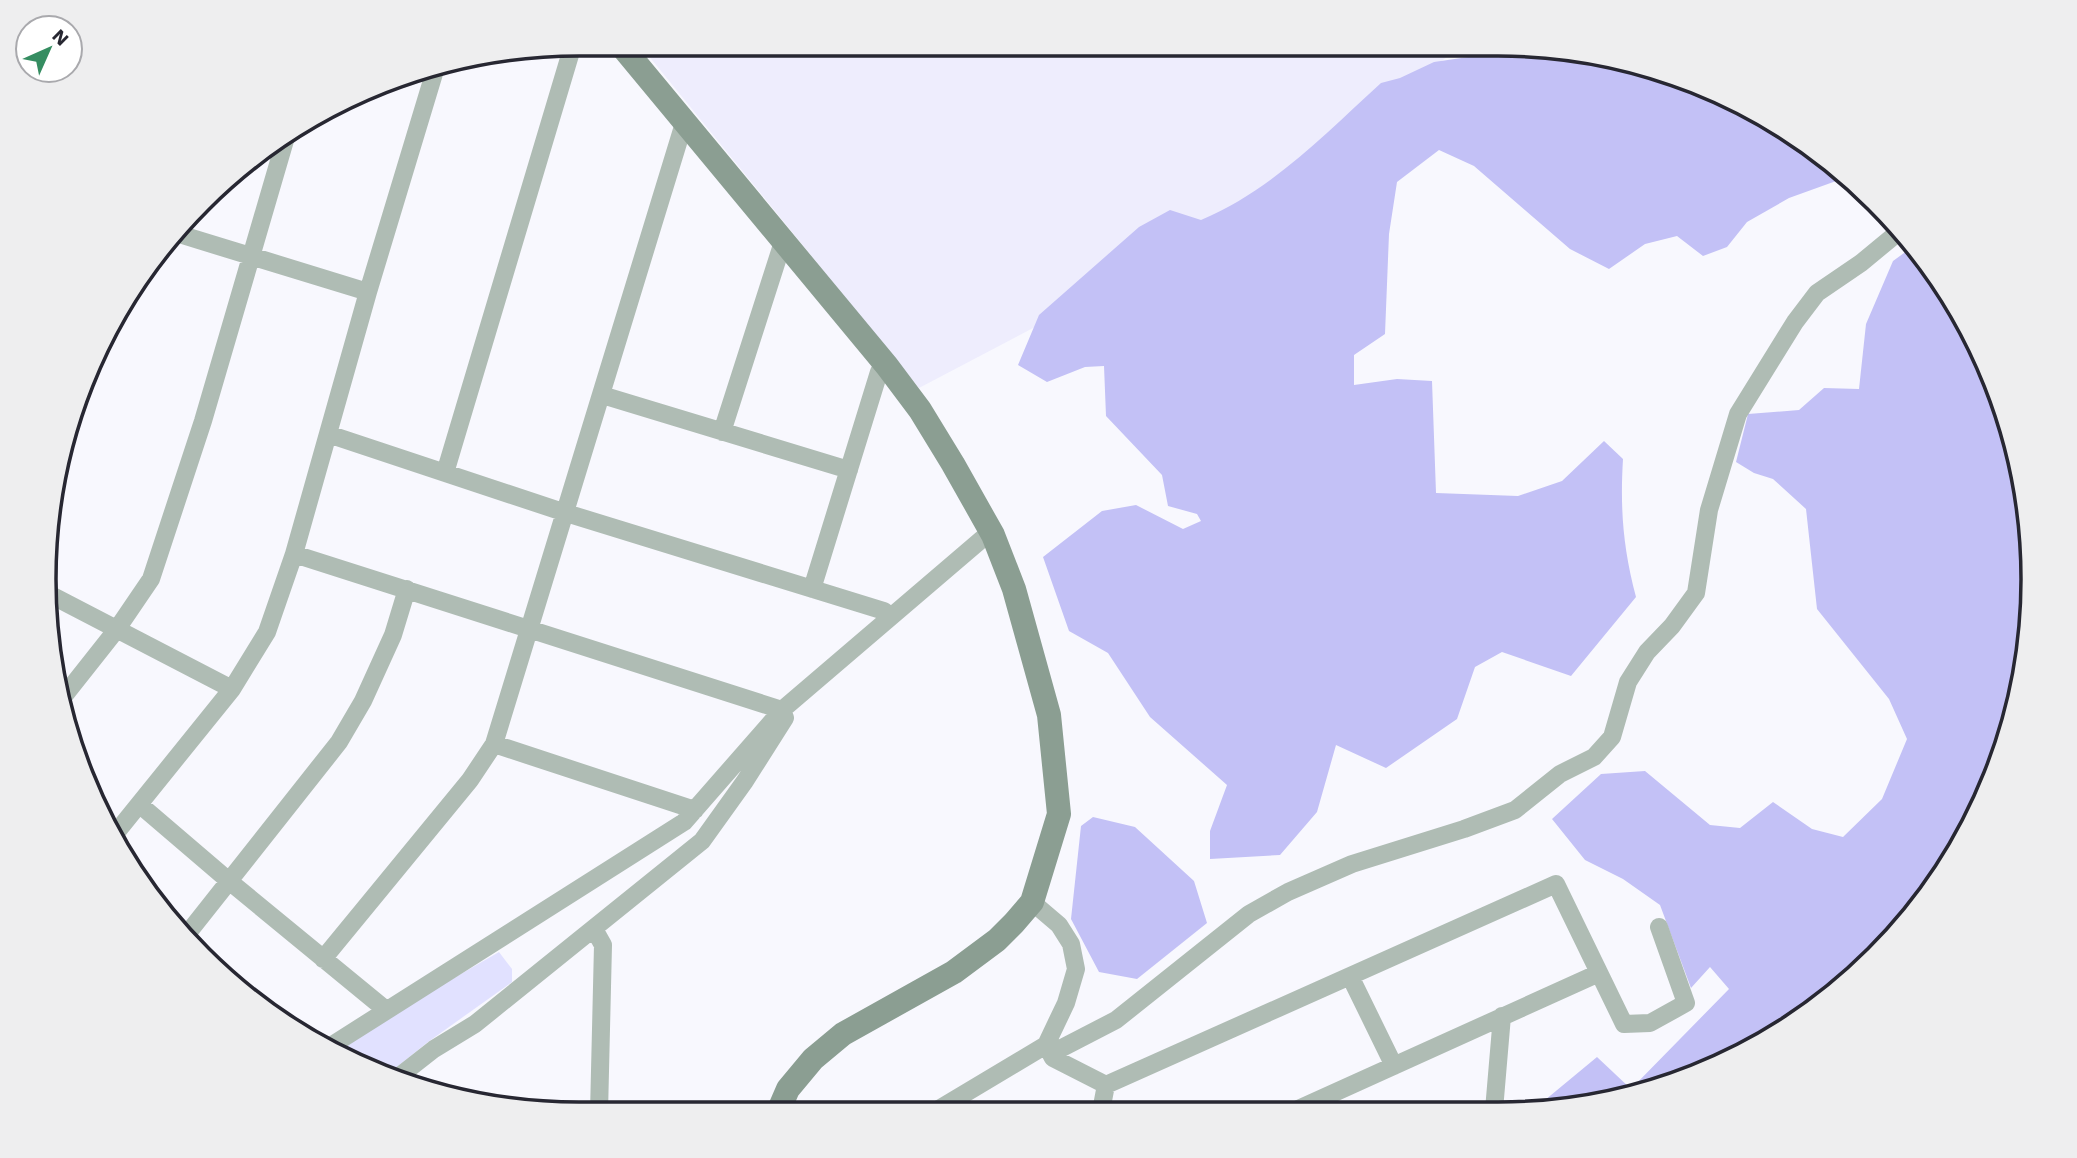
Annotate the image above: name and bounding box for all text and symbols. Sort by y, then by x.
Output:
north arrow [14,14,84,84]
text: N [48,24,74,50]

